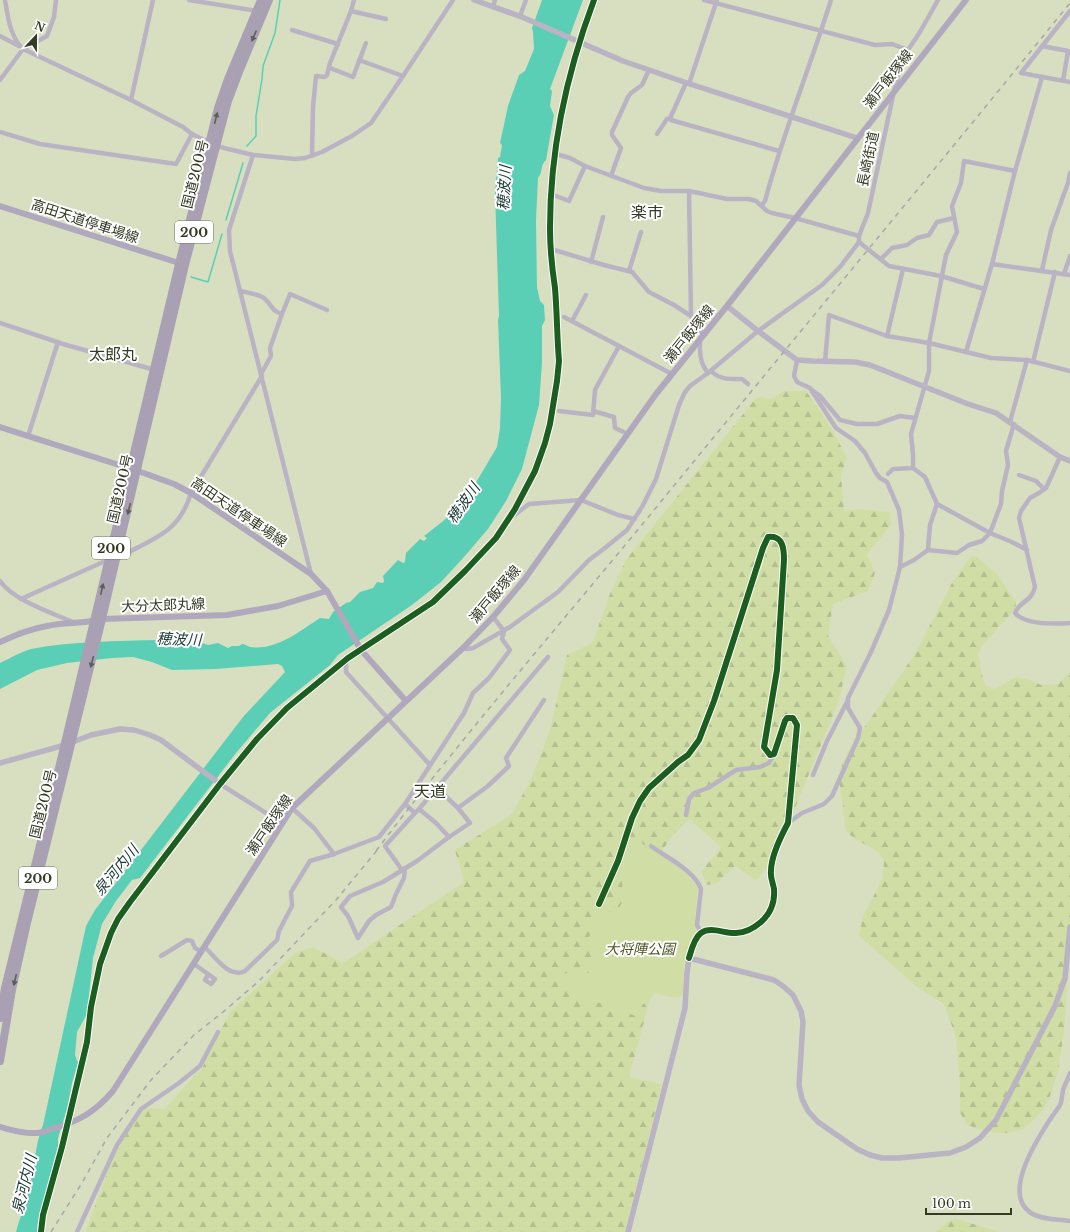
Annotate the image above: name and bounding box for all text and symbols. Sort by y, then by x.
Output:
north arrow [16,16,56,56]
text: N [32,18,48,35]
one-way arrow [250,31,256,43]
street label: 瀬戸飯塚線 [859,46,917,112]
one-way arrow [213,112,219,124]
street label: 長崎街道 [853,130,883,188]
street label: 国道200号 [178,138,212,210]
water label: 穂波川 [493,163,515,211]
street label: 高田天道停車場線 [29,195,141,247]
district label: 楽市 [631,202,663,222]
road number: 200 [175,221,213,243]
street label: 瀬戸飯塚線 [660,301,718,367]
district label: 太郎丸 [89,344,137,364]
street label: 国道200号 [103,453,137,525]
street label: 高田天道停車場線 [188,473,290,551]
water label: 穂波川 [442,477,485,527]
one-way arrow [125,502,131,515]
road number: 200 [92,537,130,559]
street label: 瀬戸飯塚線 [466,561,524,627]
one-way arrow [99,583,105,595]
street label: 大分太郎丸線 [121,595,205,615]
water label: 穂波川 [156,629,204,649]
one-way arrow [88,656,94,668]
street label: 国道200号 [26,768,60,840]
district label: 天道 [414,781,446,801]
street label: 瀬戸飯塚線 [242,791,296,859]
water label: 泉河内川 [89,839,144,899]
road number: 200 [19,867,57,889]
park label: 大将陣公園 [605,940,677,958]
one-way arrow [11,974,17,986]
water label: 泉河内川 [8,1151,41,1215]
scale bar [926,1190,1011,1216]
text: 100 m [932,1196,971,1211]

